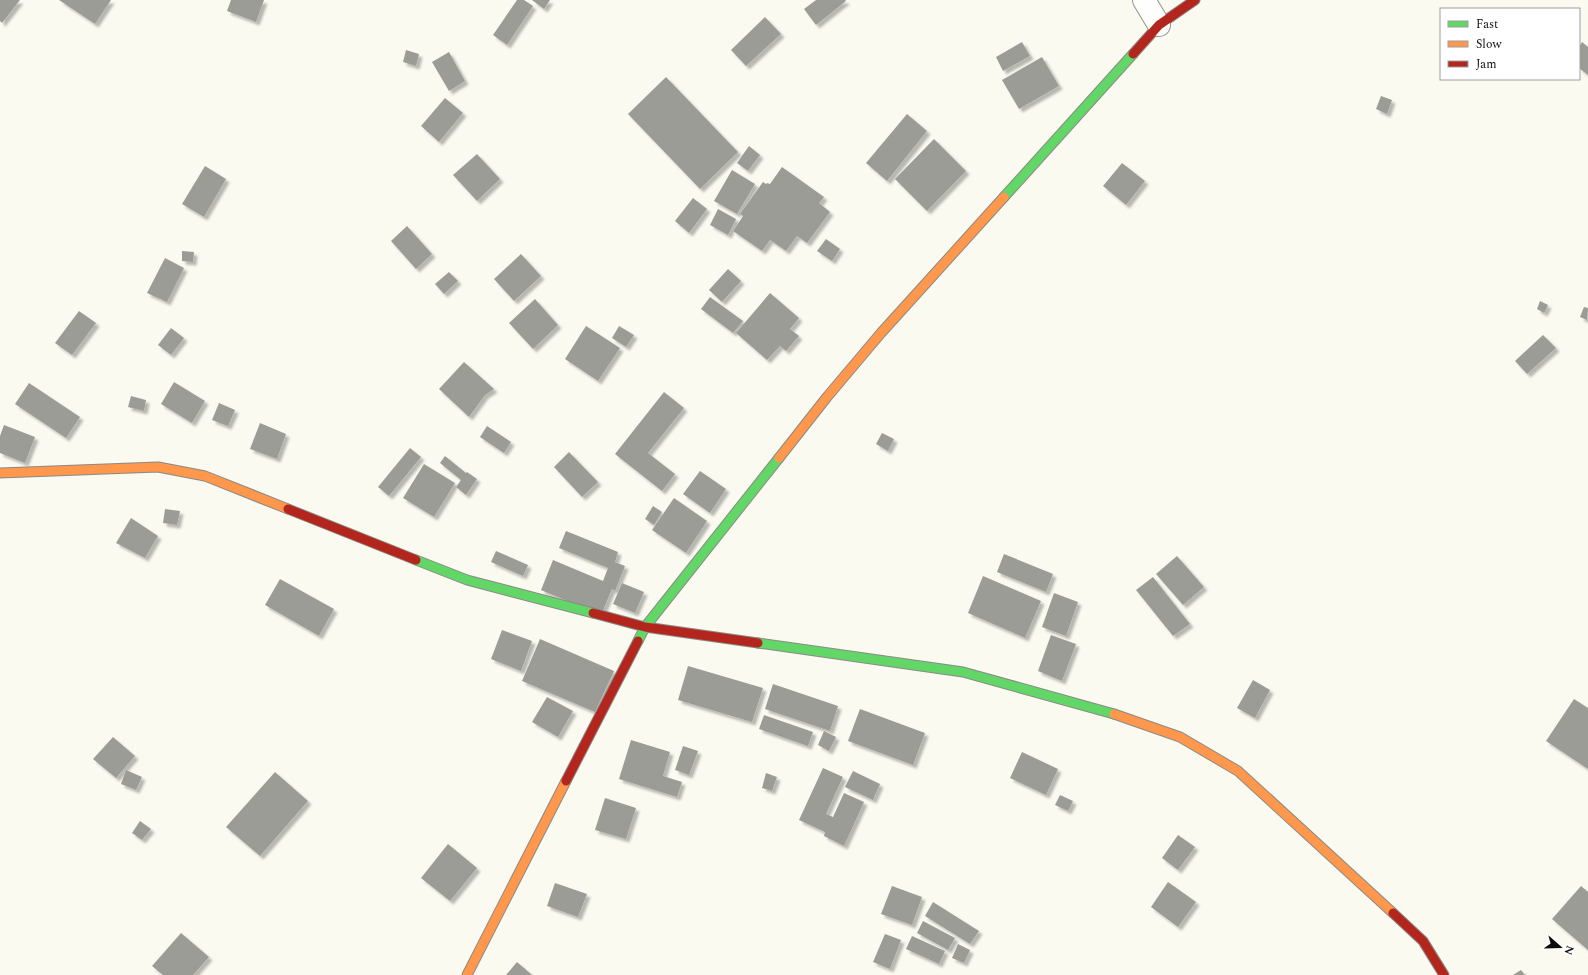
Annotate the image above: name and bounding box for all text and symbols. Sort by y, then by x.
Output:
legend [1440,8,1580,80]
text: Fast [1476,15,1498,34]
text: Slow [1476,35,1502,54]
text: Jam [1476,55,1497,74]
north arrow [1540,927,1580,967]
text: N [1559,943,1578,957]

